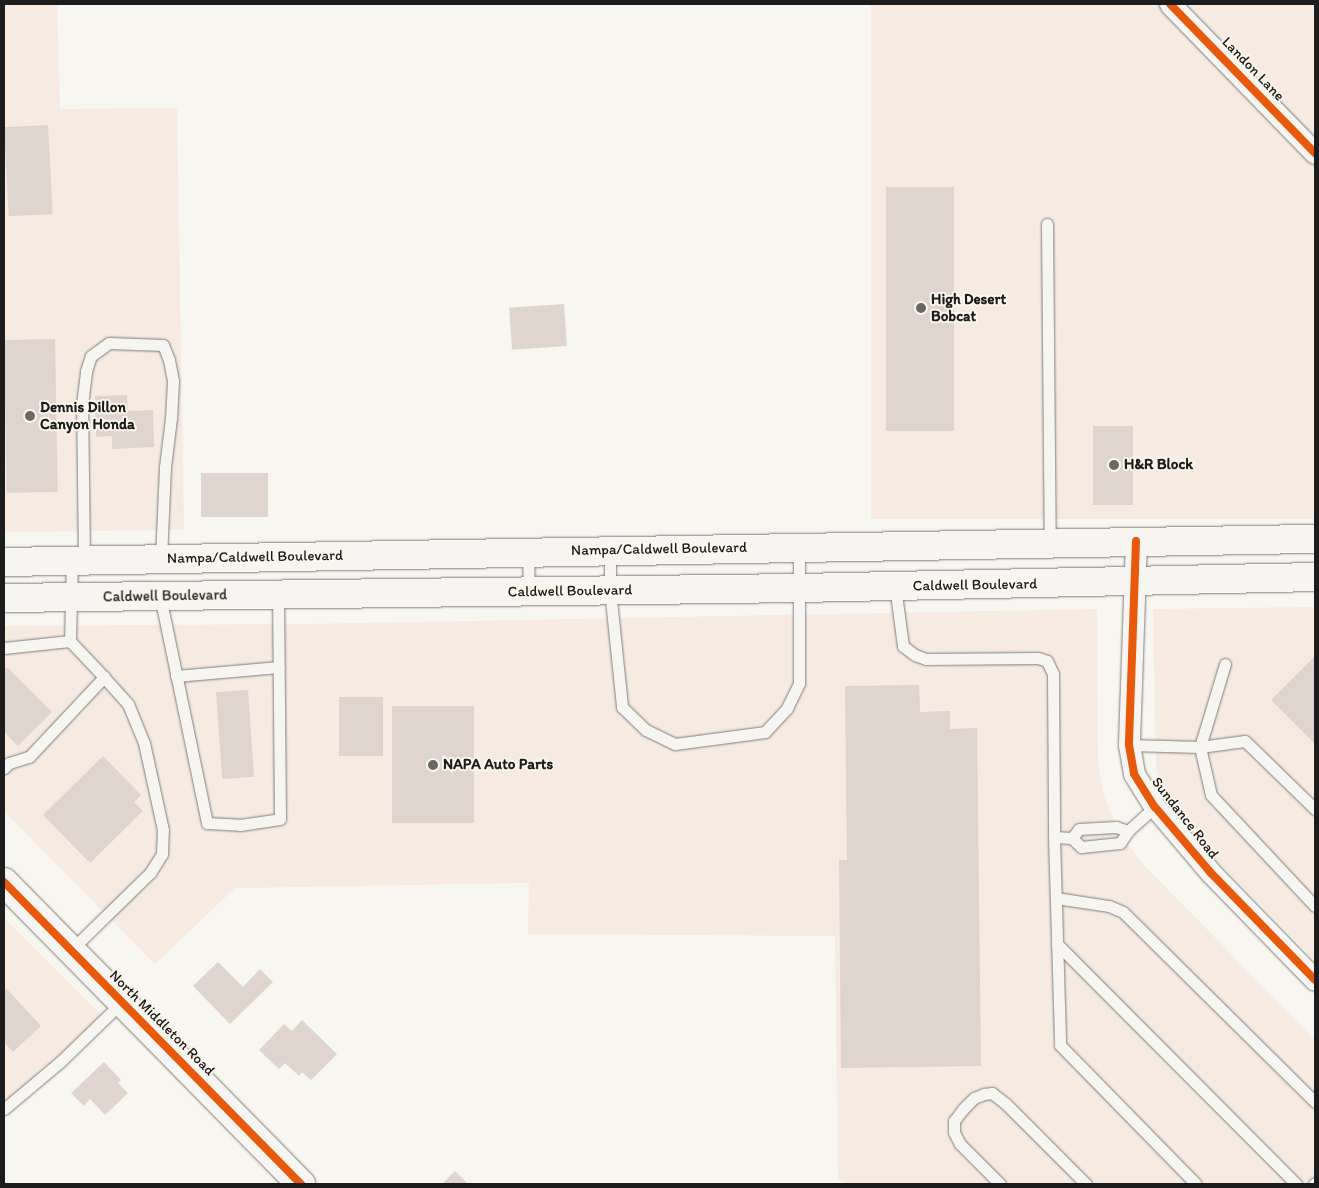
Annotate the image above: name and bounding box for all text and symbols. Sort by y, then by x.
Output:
street label: Landon Lane [1218,33,1288,105]
place label: High Desert Bobcat [931,290,1006,325]
marker: High Desert Bobcat [915,302,927,314]
place label: Dennis Dillon Canyon Honda [40,398,134,433]
marker: Dennis Dillon Canyon Honda [24,410,36,422]
place label: H&R Block [1124,456,1193,474]
marker: H&R Block [1108,459,1120,471]
street label: Nampa/Caldwell Boulevard [571,538,747,560]
street label: Nampa/Caldwell Boulevard [167,546,343,568]
street label: Caldwell Boulevard [912,575,1038,595]
street label: Caldwell Boulevard [507,581,633,601]
street label: Caldwell Boulevard [102,586,228,606]
place label: NAPA Auto Parts [443,756,553,774]
marker: NAPA Auto Parts [427,759,439,771]
street label: Sundance Road [1147,773,1223,863]
street label: North Middleton Road [106,967,218,1079]

